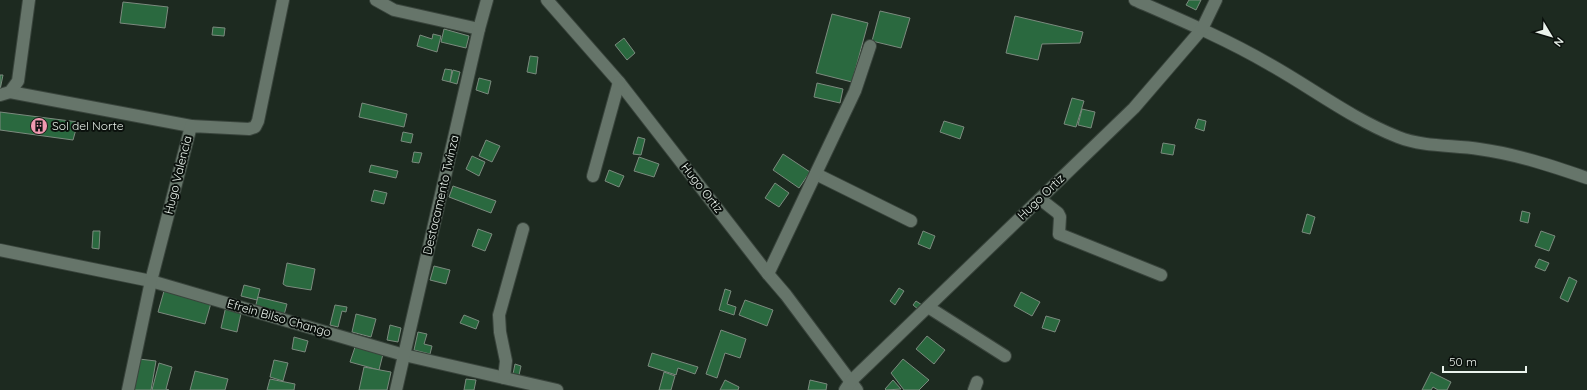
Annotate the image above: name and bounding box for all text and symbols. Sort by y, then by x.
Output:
north arrow [1531,16,1571,56]
text: N [1551,35,1567,50]
building icon: Sol del Norte [29,116,49,136]
place label: Sol del Norte [52,118,124,133]
street label: Hugo Valencia [160,134,195,216]
street label: Destacamento Twinza [419,134,462,256]
street label: Hugo Ortiz [678,160,727,216]
street label: Hugo Ortiz [1014,170,1067,223]
street label: Efrein Bilso Chango [225,295,333,340]
scale bar [1443,348,1526,374]
text: 50 m [1449,354,1477,369]

